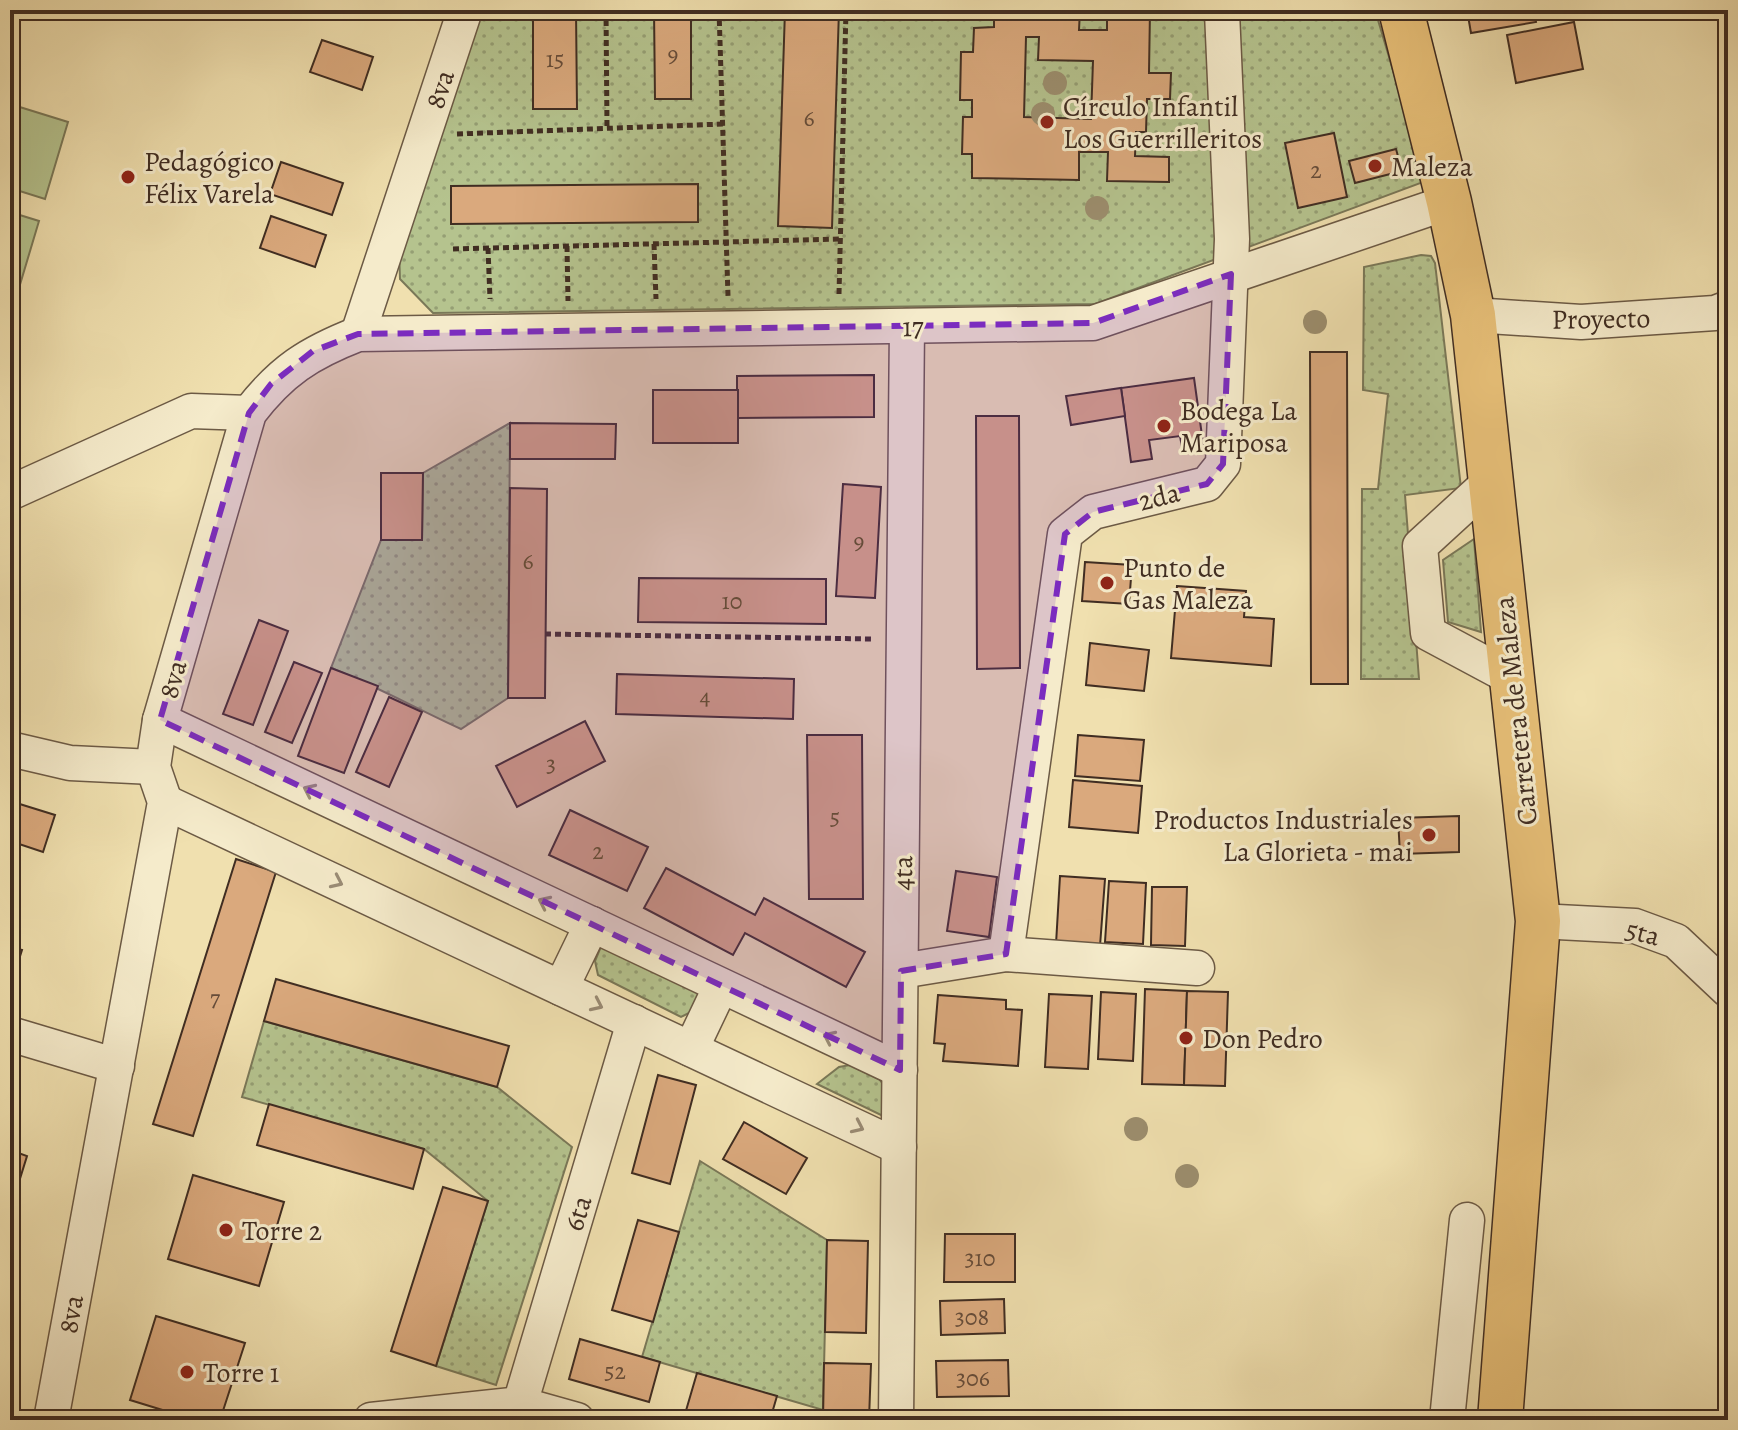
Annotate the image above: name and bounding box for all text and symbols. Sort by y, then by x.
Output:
house number: 9 [668,38,678,70]
house number: 15 [546,43,564,75]
street label: 8va [416,65,464,114]
place label: Círculo Infantil Los Guerrilleritos [1063,88,1262,158]
house number: 6 [803,102,815,134]
marker: Círculo Infantil Los Guerrilleritos [1038,113,1056,131]
place label: Pedagógico Félix Varela [144,143,274,213]
place label: Maleza [1391,148,1473,186]
house number: 2 [1310,154,1322,186]
marker: Maleza [1366,157,1384,175]
marker: Pedagógico Félix Varela [119,168,137,186]
street label: Proyecto [1551,299,1651,339]
street label: 17 [902,308,924,346]
place label: Bodega La Mariposa [1180,392,1297,462]
marker: Bodega La Mariposa [1155,417,1173,435]
street label: 2da [1135,474,1184,520]
house number: 9 [854,525,864,557]
house number: 6 [522,545,534,577]
place label: Punto de Gas Maleza [1123,549,1253,619]
marker: Punto de Gas Maleza [1098,574,1116,592]
house number: 10 [722,585,743,617]
street label: Carretera de Maleza [1485,595,1547,827]
street label: 8va [149,655,197,703]
house number: 4 [700,680,711,712]
house number: 3 [546,748,556,780]
one-way arrow [302,784,317,800]
house number: 5 [830,801,840,833]
place label: Productos Industriales La Glorieta - mai [1153,801,1413,871]
marker: Productos Industriales La Glorieta - mai [1420,826,1438,844]
house number: 2 [592,835,604,867]
street label: 4ta [884,855,922,891]
one-way arrow [328,872,343,888]
one-way arrow [537,896,552,912]
street label: 5ta [1621,910,1664,956]
house number: 7 [210,982,221,1014]
one-way arrow [589,995,604,1011]
place label: Don Pedro [1202,1020,1323,1058]
marker: Don Pedro [1177,1029,1195,1047]
one-way arrow [823,1031,838,1047]
one-way arrow [850,1117,864,1133]
street label: 6ta [555,1191,601,1236]
place label: Torre 2 [242,1212,322,1250]
marker: Torre 2 [217,1221,235,1239]
house number: 310 [965,1242,995,1274]
street label: 8va [49,1292,93,1336]
house number: 308 [955,1301,989,1333]
place label: Torre 1 [203,1354,279,1392]
house number: 52 [604,1355,626,1387]
house number: 306 [956,1362,990,1394]
marker: Torre 1 [178,1363,196,1381]

